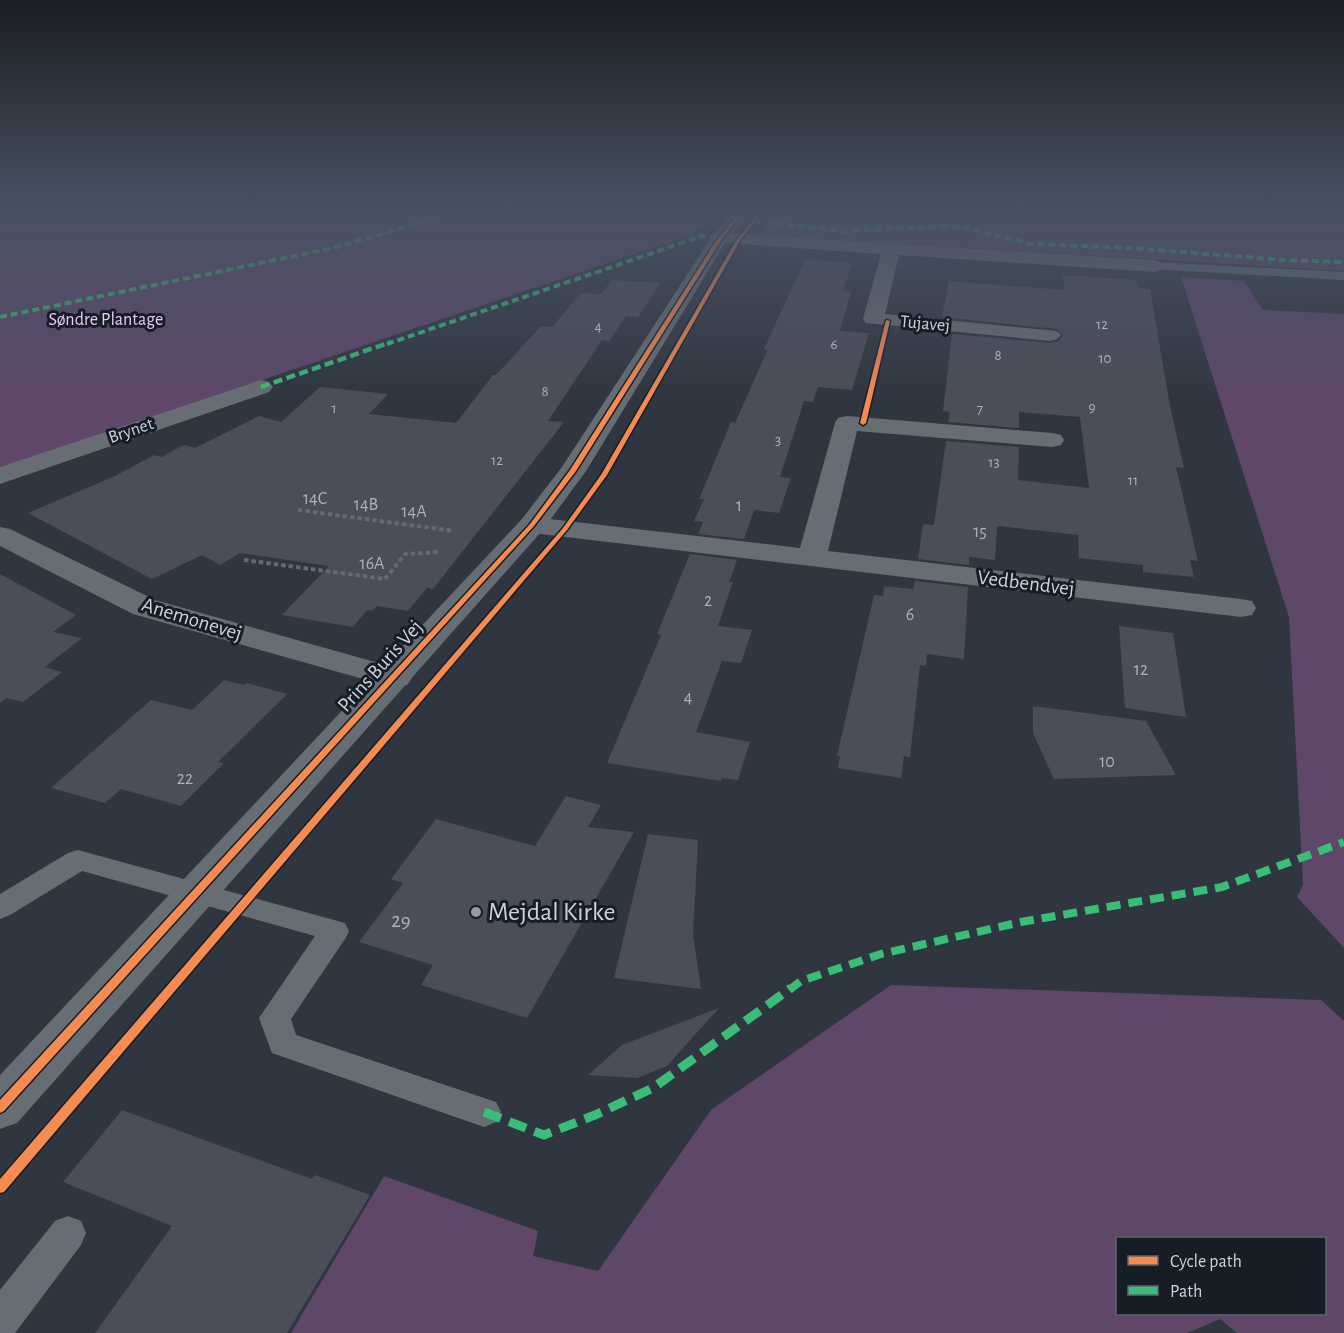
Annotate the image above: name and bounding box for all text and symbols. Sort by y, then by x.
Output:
park label: Søndre Plantage [49,311,163,329]
street label: Tujavej [899,313,951,335]
house number: 12 [1096,317,1108,332]
house number: 4 [594,319,602,334]
house number: 6 [830,337,838,352]
house number: 8 [994,348,1002,363]
house number: 10 [1098,351,1112,366]
house number: 8 [541,384,549,399]
house number: 9 [1088,400,1096,415]
house number: 1 [331,401,337,416]
house number: 7 [977,402,983,417]
street label: Brynet [106,415,156,447]
house number: 3 [775,433,781,448]
house number: 12 [491,453,503,468]
house number: 13 [988,455,1000,470]
house number: 11 [1128,473,1138,488]
house number: 14C [303,490,327,508]
house number: 14B [354,496,378,514]
house number: 1 [736,497,742,515]
house number: 14A [401,503,427,521]
house number: 15 [973,523,987,541]
house number: 16A [359,555,385,573]
street label: Vedbendvej [976,567,1076,599]
house number: 2 [704,592,712,610]
street label: Anemonevej [139,594,245,644]
house number: 6 [906,606,914,624]
street label: Prins Buris Vej [334,616,426,716]
house number: 12 [1134,661,1148,679]
house number: 4 [684,689,693,707]
house number: 10 [1099,753,1115,771]
house number: 22 [177,770,193,788]
place label: Mejdal Kirke [488,899,615,925]
marker: Mejdal Kirke [469,905,483,919]
house number: 29 [391,910,411,931]
legend [1116,1237,1326,1315]
text: Cycle path [1170,1253,1242,1271]
text: Path [1170,1283,1202,1301]

